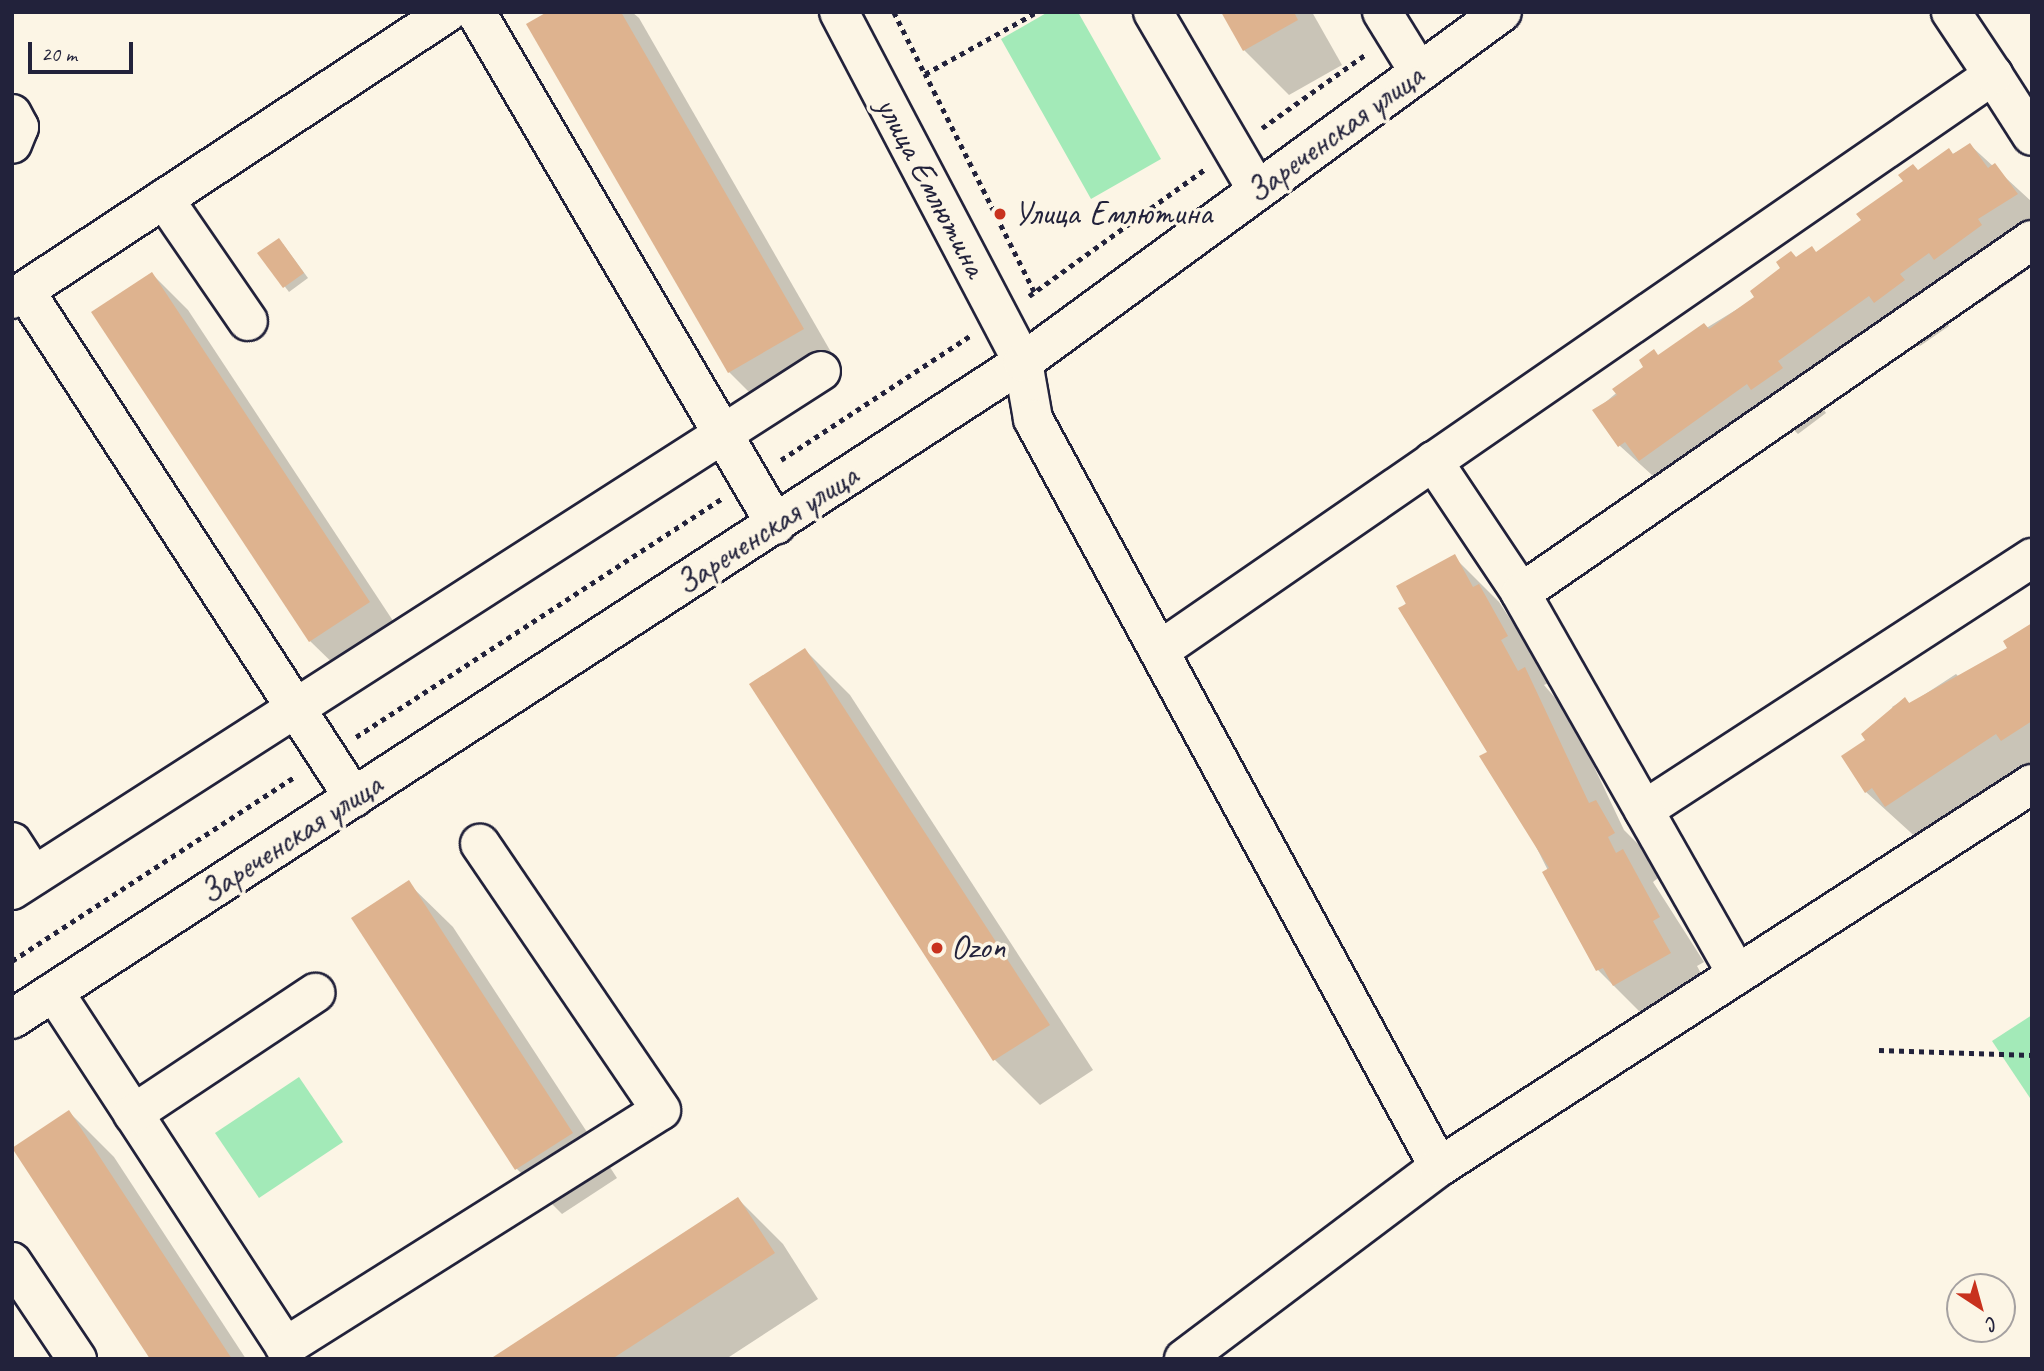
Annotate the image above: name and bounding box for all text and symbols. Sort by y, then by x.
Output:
scale bar [32,28,136,72]
text: 20 m [41,41,77,67]
street label: Зареченская улица [1238,56,1432,212]
street label: улица Емлютина [868,92,994,282]
place label: Улица Емлютина [1014,194,1210,234]
marker: Улица Емлютина [992,206,1008,222]
street label: Зареченская улица [667,456,867,604]
street label: Зареченская улица [191,765,391,913]
place label: Ozon [951,928,1005,968]
marker: Ozon [929,940,945,956]
north arrow [1946,1273,2016,1343]
text: С [1981,1311,2003,1336]

